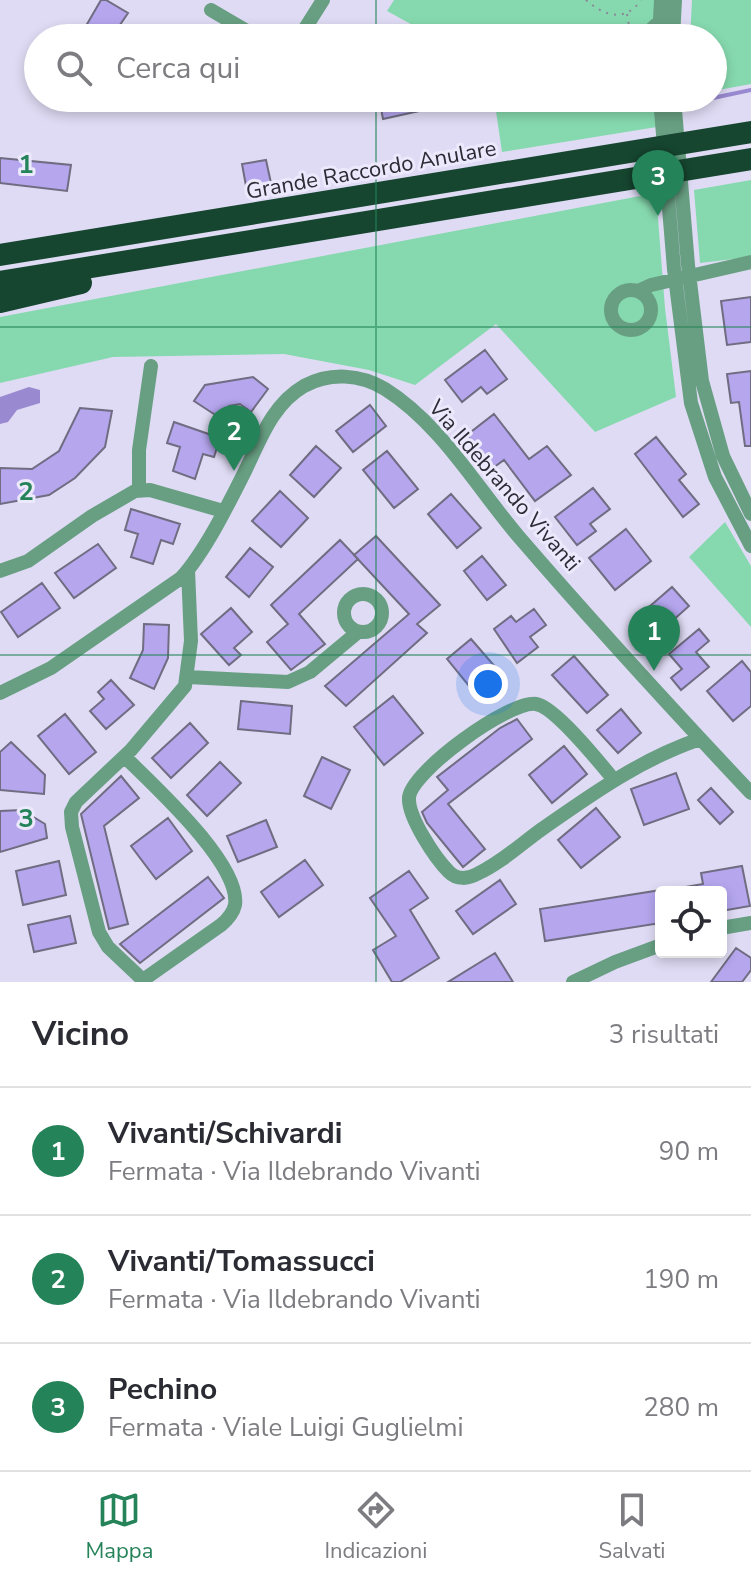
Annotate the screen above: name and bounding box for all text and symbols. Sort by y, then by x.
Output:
search box [24,24,727,112]
icon: search [52,46,96,90]
text: Cerca qui [116,48,240,89]
street label: Grande Raccordo Anulare [244,133,499,207]
text: 1 [18,147,34,182]
pin: 3 [632,150,684,216]
street label: Via Ildebrando Vivanti [421,393,587,578]
pin: 2 [208,405,260,471]
text: 2 [18,474,34,509]
pin: 1 [628,605,680,671]
your location [468,664,508,704]
text: 3 [18,801,34,836]
map controls [655,886,727,958]
button: locate [655,886,727,958]
text: Vicino [32,1011,129,1057]
text: 3 risultati [609,1017,719,1052]
text: Vivanti/Schivardi [108,1113,342,1154]
text: 1 [50,1134,66,1169]
text: 90 m [659,1134,719,1169]
text: Fermata · Via Ildebrando Vivanti [108,1154,481,1189]
text: Vivanti/Tomassucci [108,1241,375,1282]
text: 2 [50,1262,66,1297]
text: 190 m [643,1262,719,1297]
text: Fermata · Via Ildebrando Vivanti [108,1282,481,1317]
text: Pechino [108,1369,217,1410]
text: 3 [50,1390,66,1425]
text: 280 m [643,1390,719,1425]
text: Fermata · Viale Luigi Guglielmi [108,1410,464,1445]
tab: Mappa [86,1488,153,1566]
tab: Indicazioni [324,1488,427,1566]
tab: Salvati [598,1488,665,1566]

